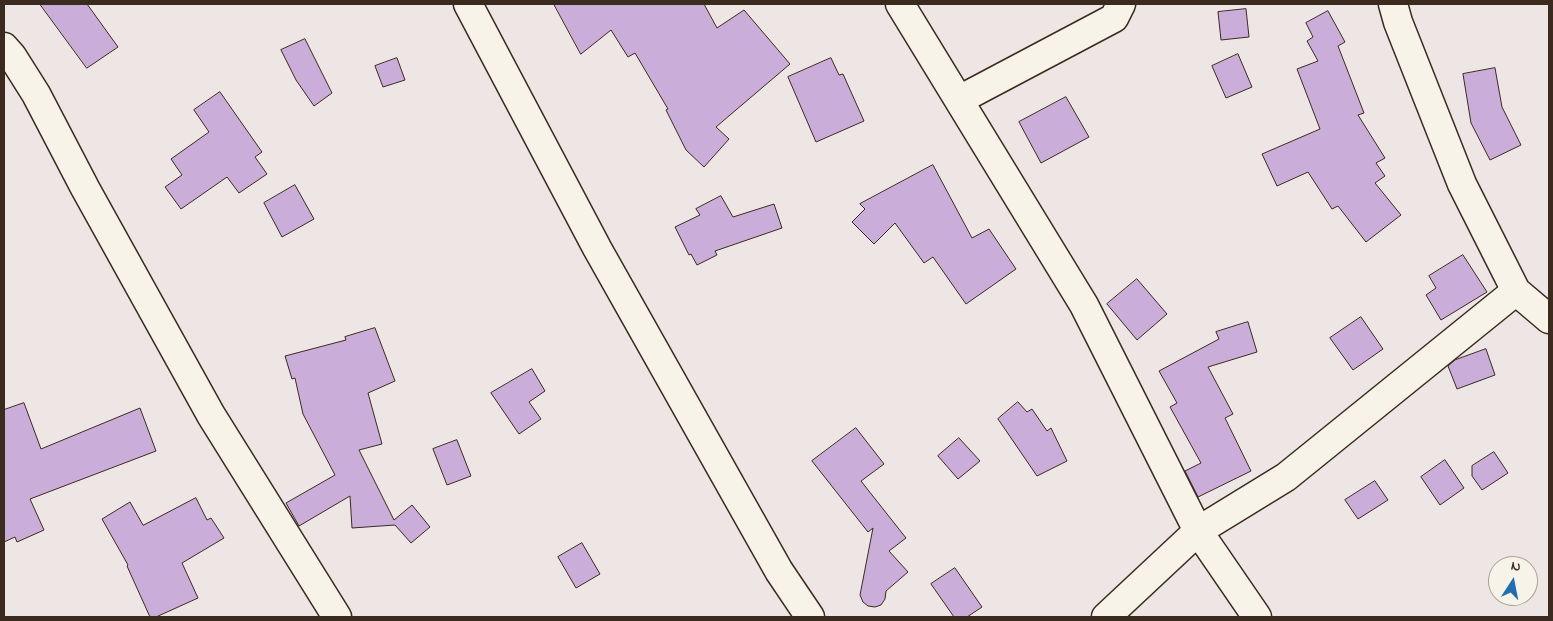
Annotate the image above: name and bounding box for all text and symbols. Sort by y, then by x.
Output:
north arrow [1488,556,1538,606]
text: N [1509,556,1522,578]

